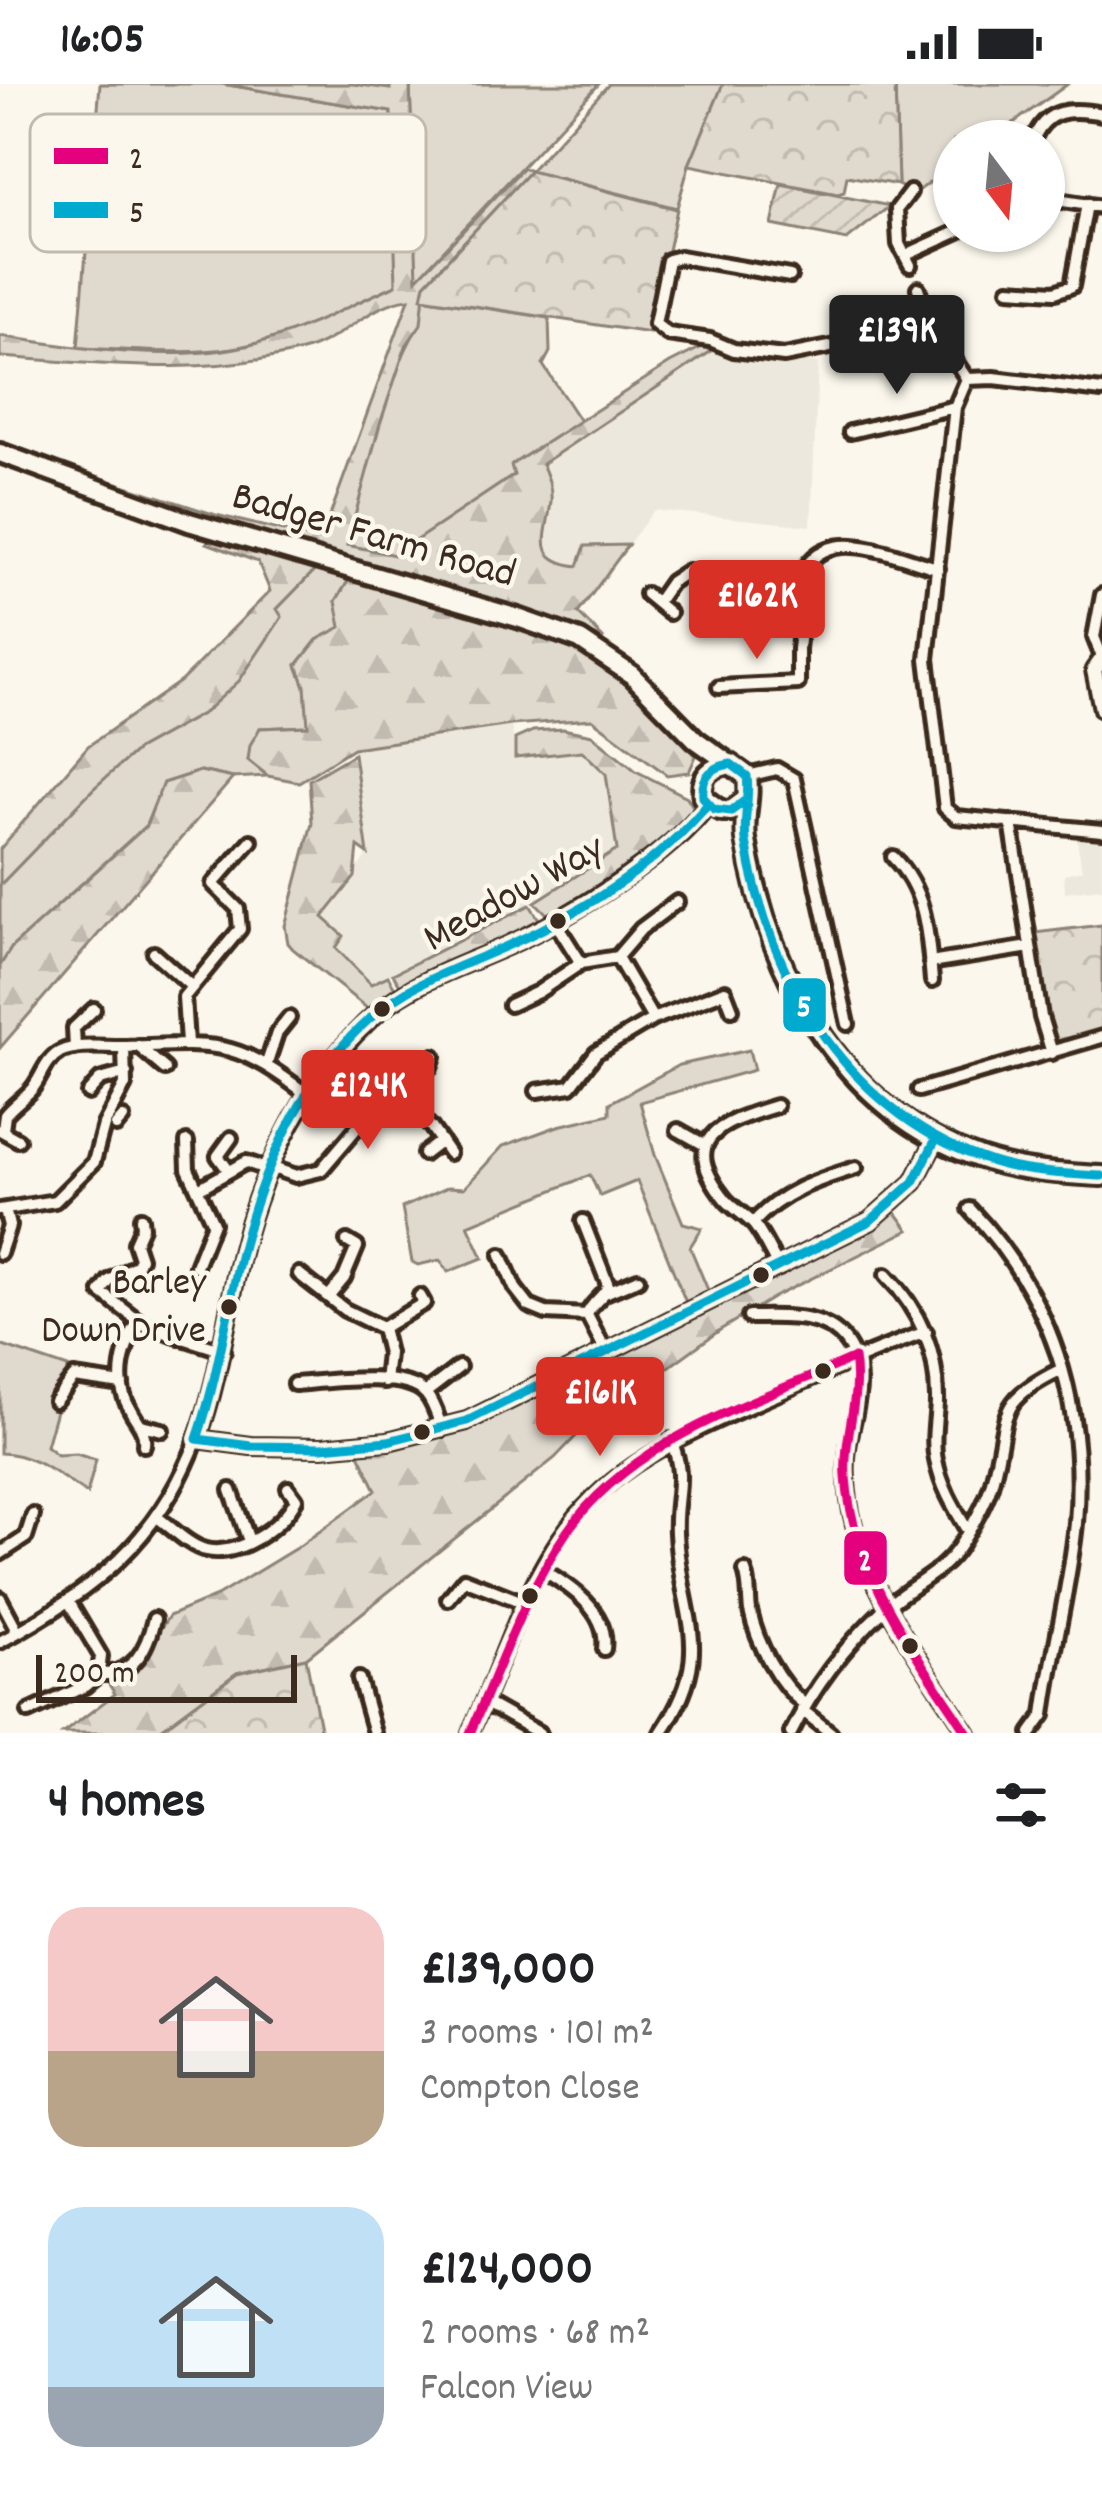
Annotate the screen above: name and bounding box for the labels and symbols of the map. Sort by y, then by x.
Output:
legend [30,114,426,252]
north arrow [933,120,1065,252]
text: 2 [129,138,143,185]
text: 5 [129,192,144,239]
pin: £139K [813,295,981,397]
street label: Badger Farm Road [224,469,522,607]
pin: £162K [673,560,841,662]
street label: Meadow Way [414,821,617,970]
unlabelled marker [547,910,569,932]
line badge: 5 [781,976,828,1034]
text: 5 [796,986,812,1033]
unlabelled marker [371,998,393,1020]
pin: £124K [284,1050,452,1152]
place label: Barley Down Drive [41,1258,207,1361]
unlabelled marker [750,1264,772,1286]
marker: Barley Down Drive [218,1296,240,1318]
pin: £161K [516,1357,684,1459]
unlabelled marker [812,1360,834,1382]
unlabelled marker [411,1421,433,1443]
line badge: 2 [842,1529,889,1587]
text: 2 [858,1540,872,1587]
unlabelled marker [519,1585,541,1607]
unlabelled marker [899,1635,921,1657]
scale bar [36,1649,297,1702]

